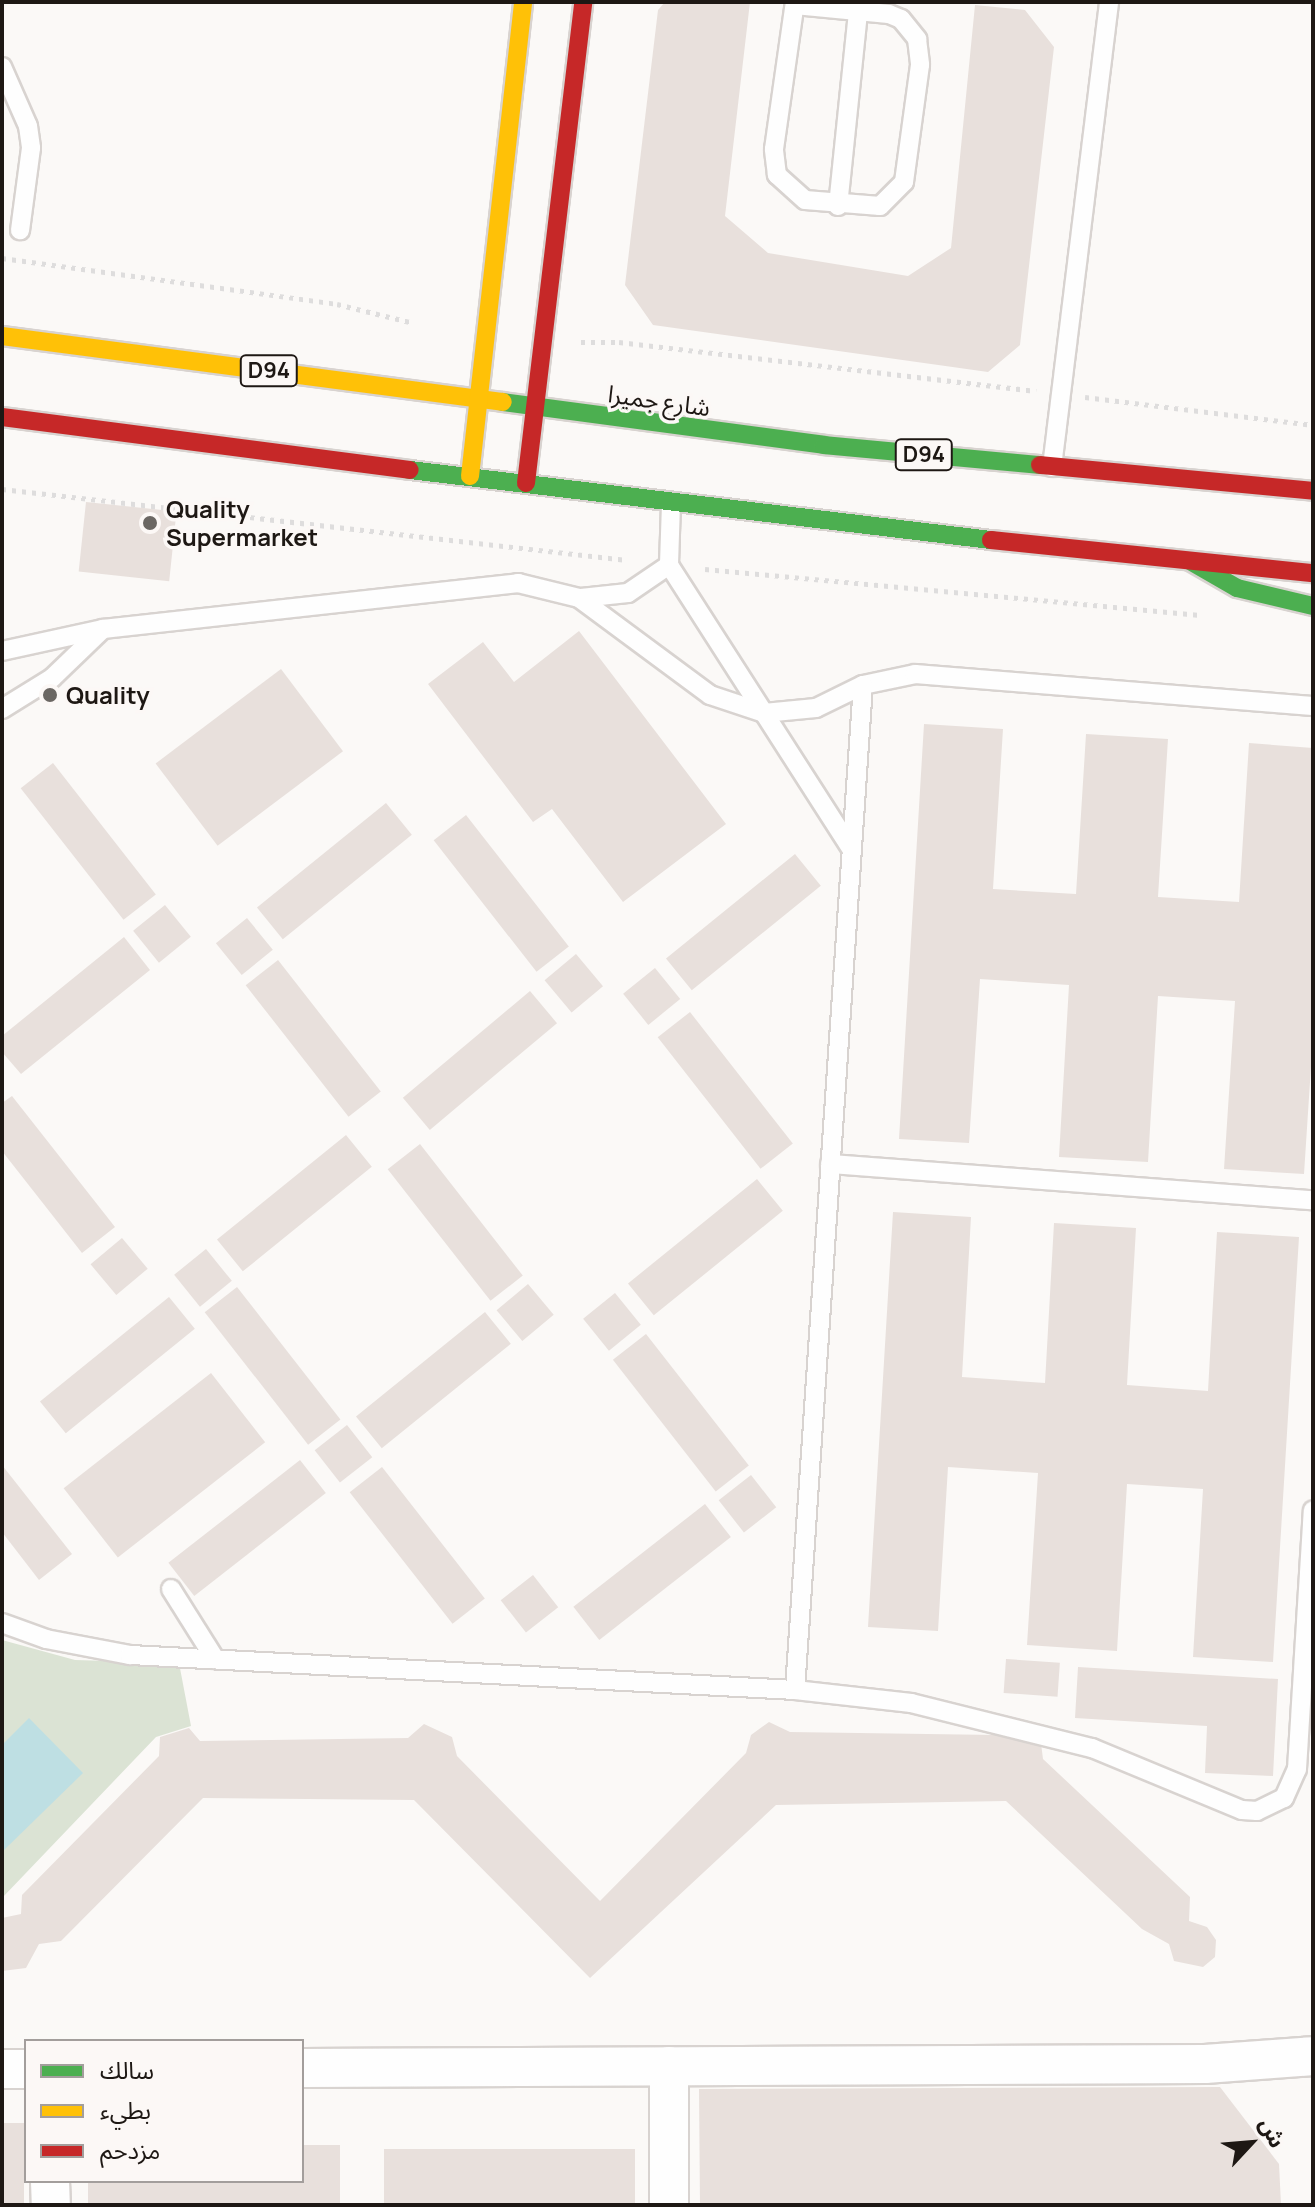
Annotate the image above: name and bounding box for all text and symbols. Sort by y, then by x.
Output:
road number: D94 [239,353,299,389]
street label: شارع جميرا [606,379,712,421]
road number: D94 [894,437,954,473]
place label: Quality Supermarket [166,495,318,551]
marker: Quality Supermarket [141,514,159,532]
place label: Quality [66,681,150,709]
marker: Quality [41,686,59,704]
legend [24,2039,304,2183]
text: سالك [100,2053,154,2086]
text: بطيء [100,2093,151,2126]
north arrow [1211,2103,1291,2183]
text: ش [1252,2112,1293,2153]
text: مزدحم [100,2133,160,2166]

